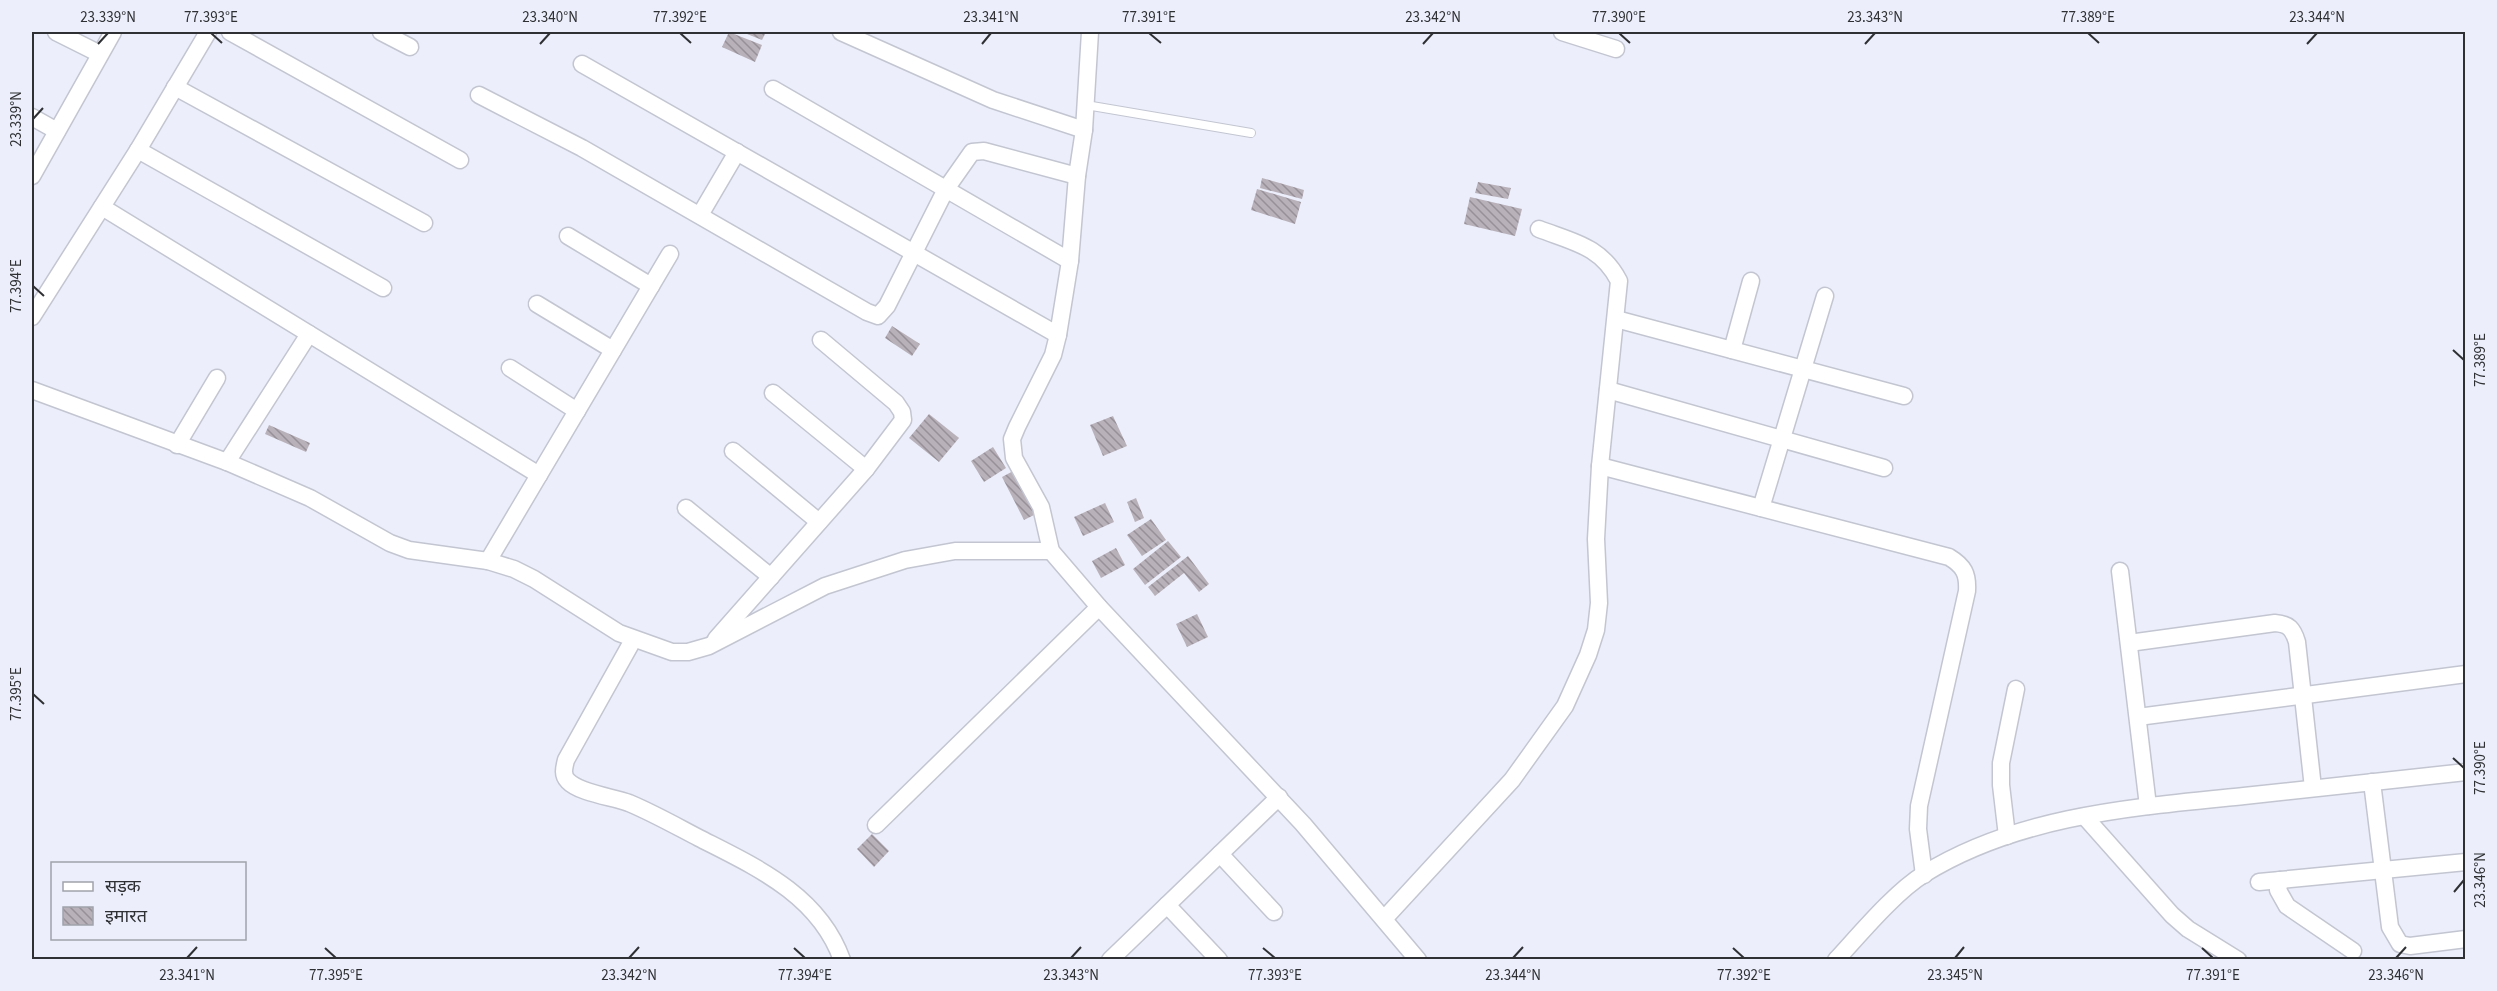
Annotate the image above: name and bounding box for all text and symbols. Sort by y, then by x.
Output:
text: 23.339°N [80,7,136,28]
text: 77.393°E [184,7,238,28]
text: 23.340°N [522,7,578,28]
text: 77.392°E [653,7,707,28]
text: 23.341°N [963,7,1019,28]
text: 77.391°E [1122,7,1176,28]
text: 23.342°N [1405,7,1461,28]
text: 77.390°E [1592,7,1646,28]
text: 23.343°N [1847,7,1903,28]
text: 77.389°E [2061,7,2115,28]
text: 23.344°N [2289,7,2345,28]
text: 23.339°N [6,91,27,147]
text: 77.394°E [6,259,27,313]
text: 77.389°E [2470,333,2491,387]
text: 77.395°E [6,667,27,721]
text: 77.390°E [2470,741,2491,795]
text: 23.346°N [2470,852,2491,908]
legend [51,862,246,940]
text: सड़क [105,874,142,899]
text: इमारत [105,904,148,929]
text: 23.341°N [159,965,215,986]
text: 77.395°E [309,965,363,986]
text: 23.342°N [601,965,657,986]
text: 77.394°E [778,965,832,986]
text: 23.343°N [1043,965,1099,986]
text: 77.393°E [1248,965,1302,986]
text: 23.344°N [1485,965,1541,986]
text: 77.392°E [1717,965,1771,986]
text: 23.345°N [1927,965,1983,986]
text: 77.391°E [2186,965,2240,986]
text: 23.346°N [2368,965,2424,986]

